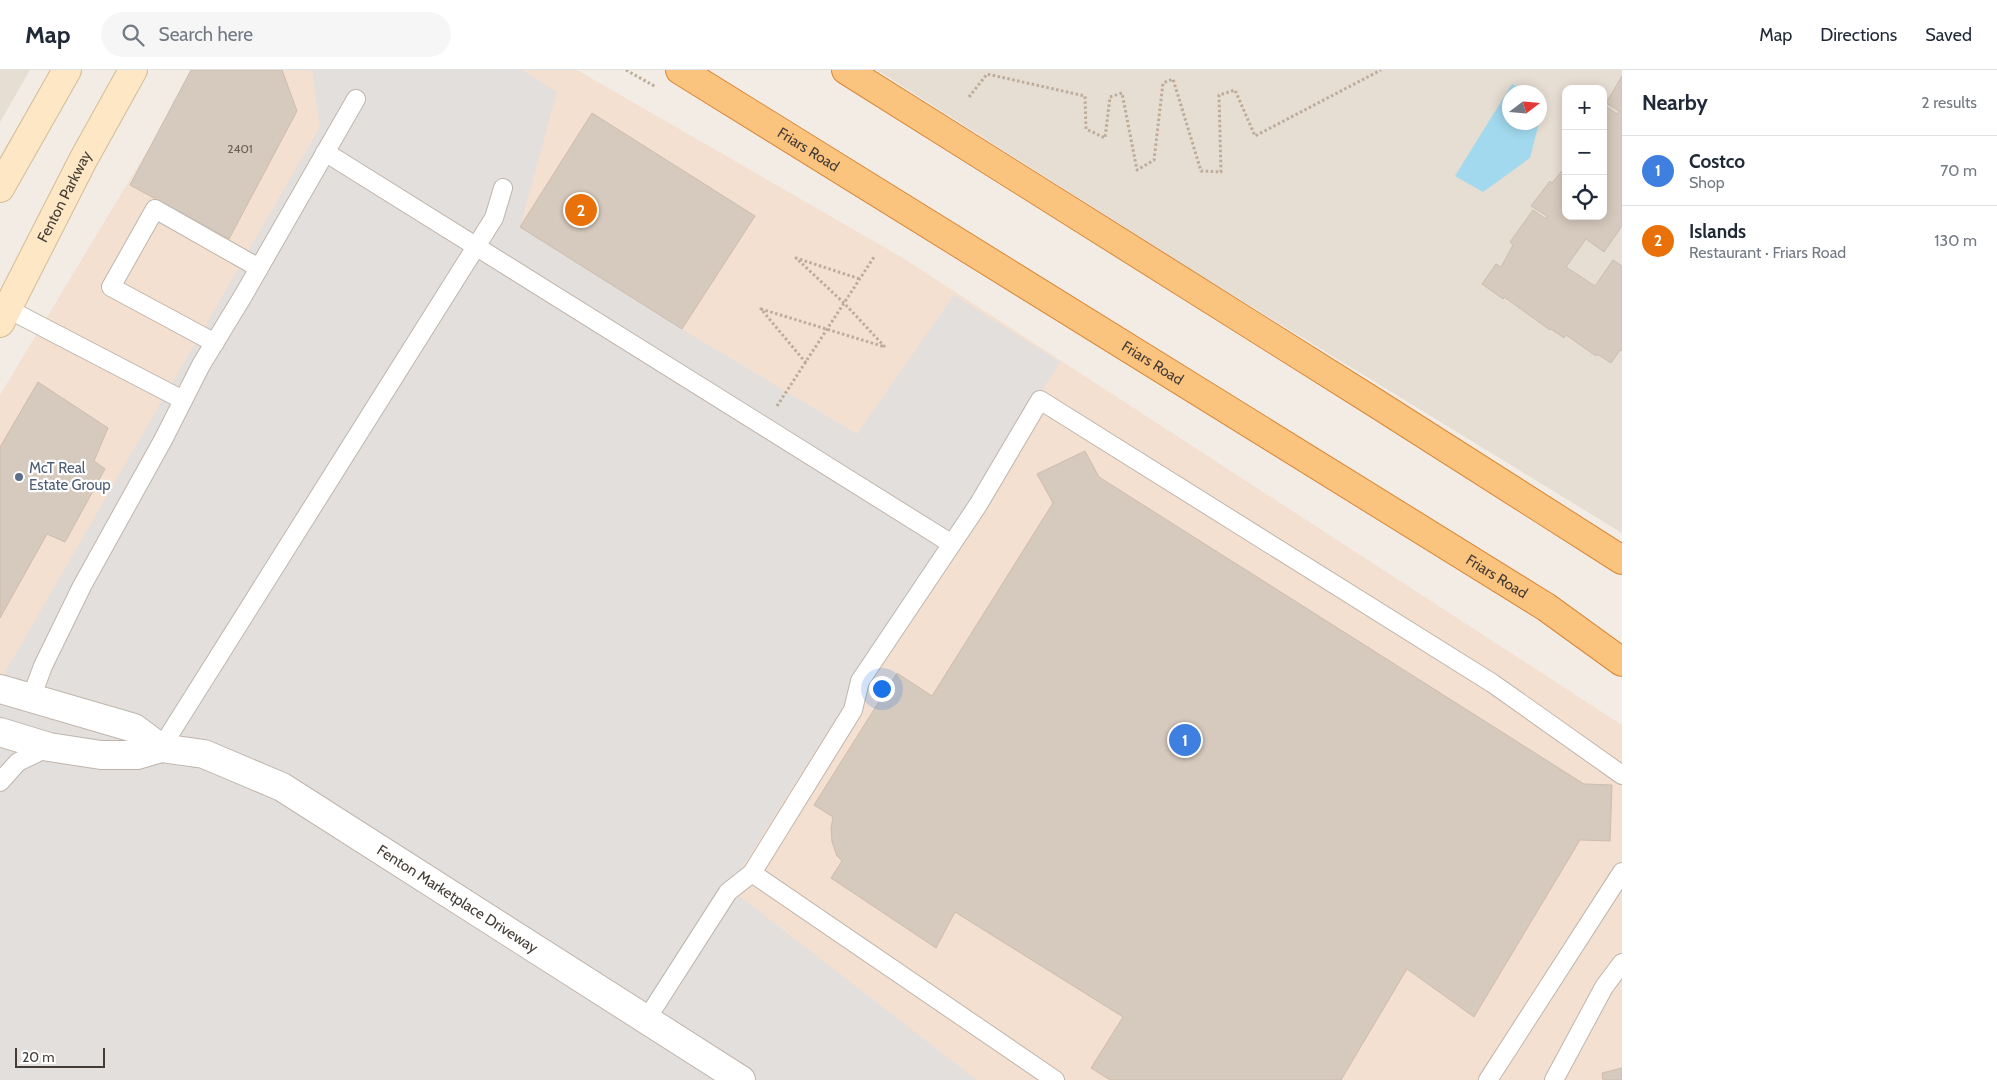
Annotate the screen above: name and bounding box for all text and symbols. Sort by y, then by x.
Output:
search box [101,12,451,57]
text: Map [25,20,71,49]
icon: search [119,21,147,49]
text: Search here [159,23,253,46]
text: Map [1759,24,1792,46]
text: Directions [1820,24,1897,46]
text: Saved [1925,24,1972,46]
north arrow [1502,85,1547,130]
map controls [1562,85,1607,220]
button: + [1562,85,1607,130]
text: Nearby [1642,90,1708,115]
text: 2 results [1921,93,1977,112]
street label: Friars Road [774,124,842,175]
button: − [1562,130,1607,175]
house number: 2401 [227,141,253,156]
street label: Fenton Parkway [34,147,96,245]
text: Costco [1689,150,1745,173]
text: 1 [1655,161,1661,180]
text: 70 m [1940,161,1977,180]
text: Shop [1689,173,1725,192]
button: locate [1562,175,1607,220]
pin: 2 [565,191,597,229]
text: Islands [1689,220,1746,243]
text: 2 [1654,231,1662,250]
text: 130 m [1934,231,1977,250]
text: Restaurant · Friars Road [1689,243,1846,262]
street label: Friars Road [1118,337,1187,389]
place label: McT Real Estate Group [29,459,111,494]
marker: McT Real Estate Group [13,471,25,483]
street label: Friars Road [1463,551,1531,602]
your location [869,676,895,702]
pin: 1 [1169,721,1201,759]
street label: Fenton Marketplace Driveway [374,841,541,957]
scale bar [15,1045,105,1068]
text: 20 m [22,1048,55,1066]

